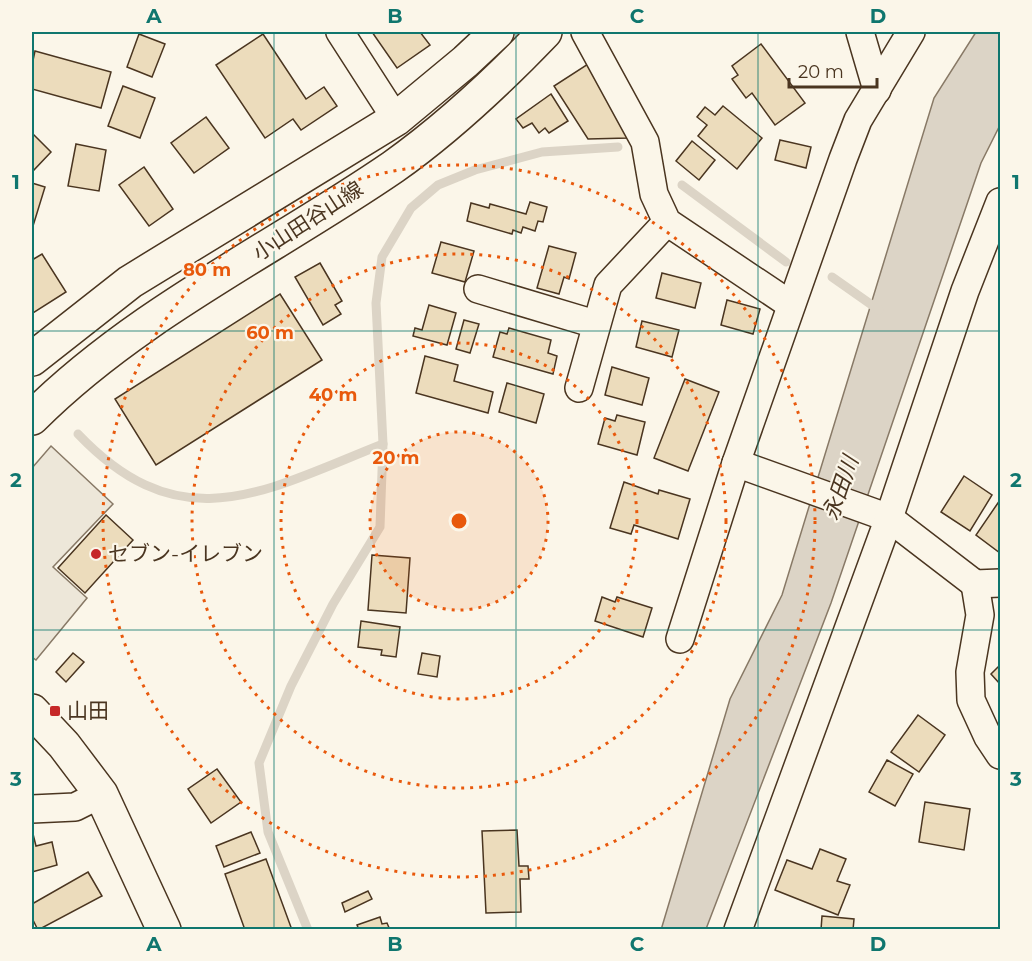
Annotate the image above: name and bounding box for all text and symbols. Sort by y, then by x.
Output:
text: A [145,4,162,28]
text: B [387,4,403,28]
text: C [630,4,645,28]
text: D [870,4,886,28]
scale bar [789,51,878,89]
text: 20 m [798,61,844,83]
text: 1 [12,170,20,194]
text: 1 [1012,170,1020,194]
street label: 小山田谷山線 [248,176,367,265]
text: 80 m [183,259,231,281]
text: 60 m [246,322,294,344]
text: 40 m [309,384,357,406]
text: 20 m [373,447,419,469]
water label: 永田川 [817,451,865,524]
text: 2 [10,468,22,492]
text: 2 [1010,468,1022,492]
centre of rings [449,511,469,531]
place label: セブン-イレブン [108,541,263,566]
marker: セブン-イレブン [89,547,103,561]
place label: 山田 [67,698,109,723]
marker: 山田 [48,704,62,718]
text: 3 [9,767,22,791]
text: 3 [1009,767,1022,791]
text: A [145,932,162,956]
text: B [387,932,403,956]
text: C [630,932,645,956]
text: D [870,932,886,956]

